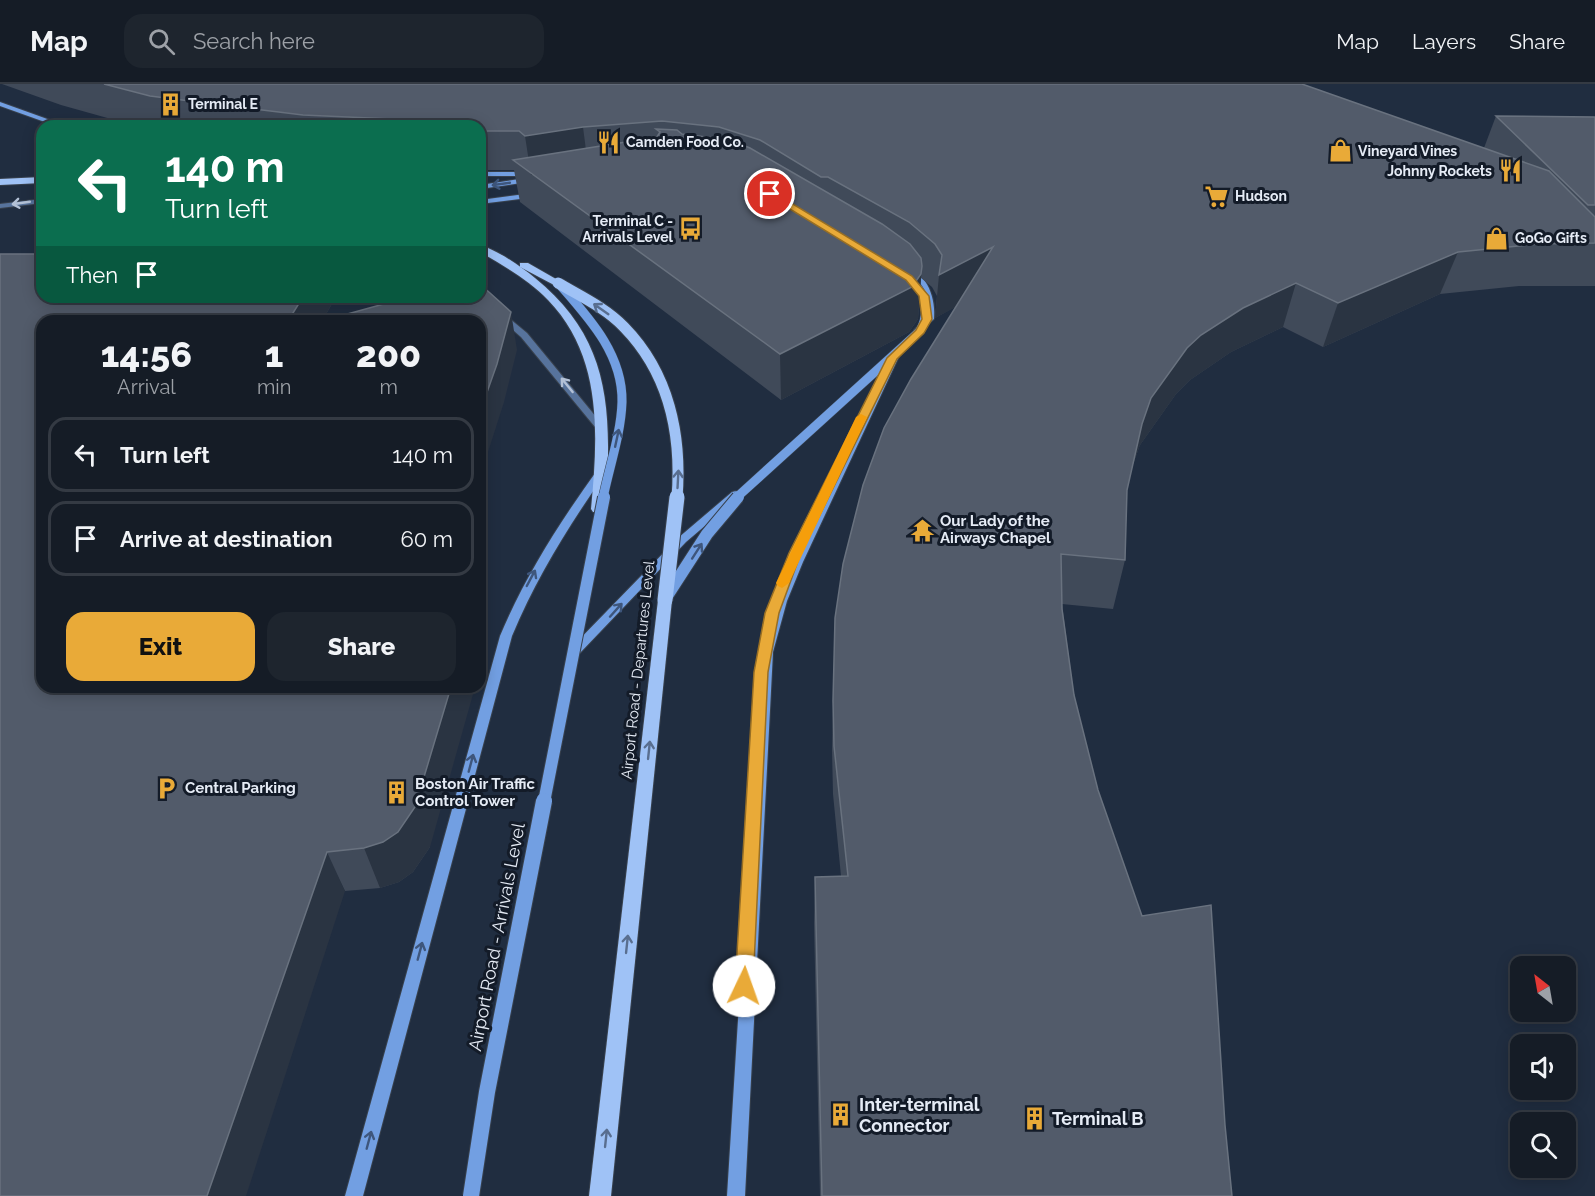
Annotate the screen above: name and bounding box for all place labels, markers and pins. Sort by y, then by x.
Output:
building icon: Terminal E [157,91,183,117]
place label: Terminal E [188,96,258,112]
restaurant icon: Camden Food Co. [595,129,621,155]
place label: Camden Food Co. [626,134,744,150]
shop icon: Vineyard Vines [1327,138,1353,164]
place label: Vineyard Vines [1358,143,1457,159]
restaurant icon: Johnny Rockets [1497,158,1523,184]
place label: Johnny Rockets [1387,163,1492,179]
pin [744,168,795,219]
supermarket icon: Hudson [1204,183,1230,209]
place label: Hudson [1235,188,1287,204]
place label: Terminal C - Arrivals Level [582,213,674,245]
bus stop icon: Terminal C - Arrivals Level [678,216,704,242]
shop icon: GoGo Gifts [1484,225,1510,251]
place label: GoGo Gifts [1515,230,1587,246]
place label: Our Lady of the Airways Chapel [940,512,1051,547]
temple icon: Our Lady of the Airways Chapel [909,517,935,543]
parking icon: Central Parking [154,775,180,801]
place label: Boston Air Traffic Control Tower [415,775,536,810]
place label: Central Parking [185,779,296,797]
building icon: Boston Air Traffic Control Tower [384,780,410,806]
place label: Inter-terminal Connector [859,1094,980,1136]
building icon: Inter-terminal Connector [828,1102,854,1128]
building icon: Terminal B [1021,1106,1047,1132]
place label: Terminal B [1052,1108,1143,1129]

